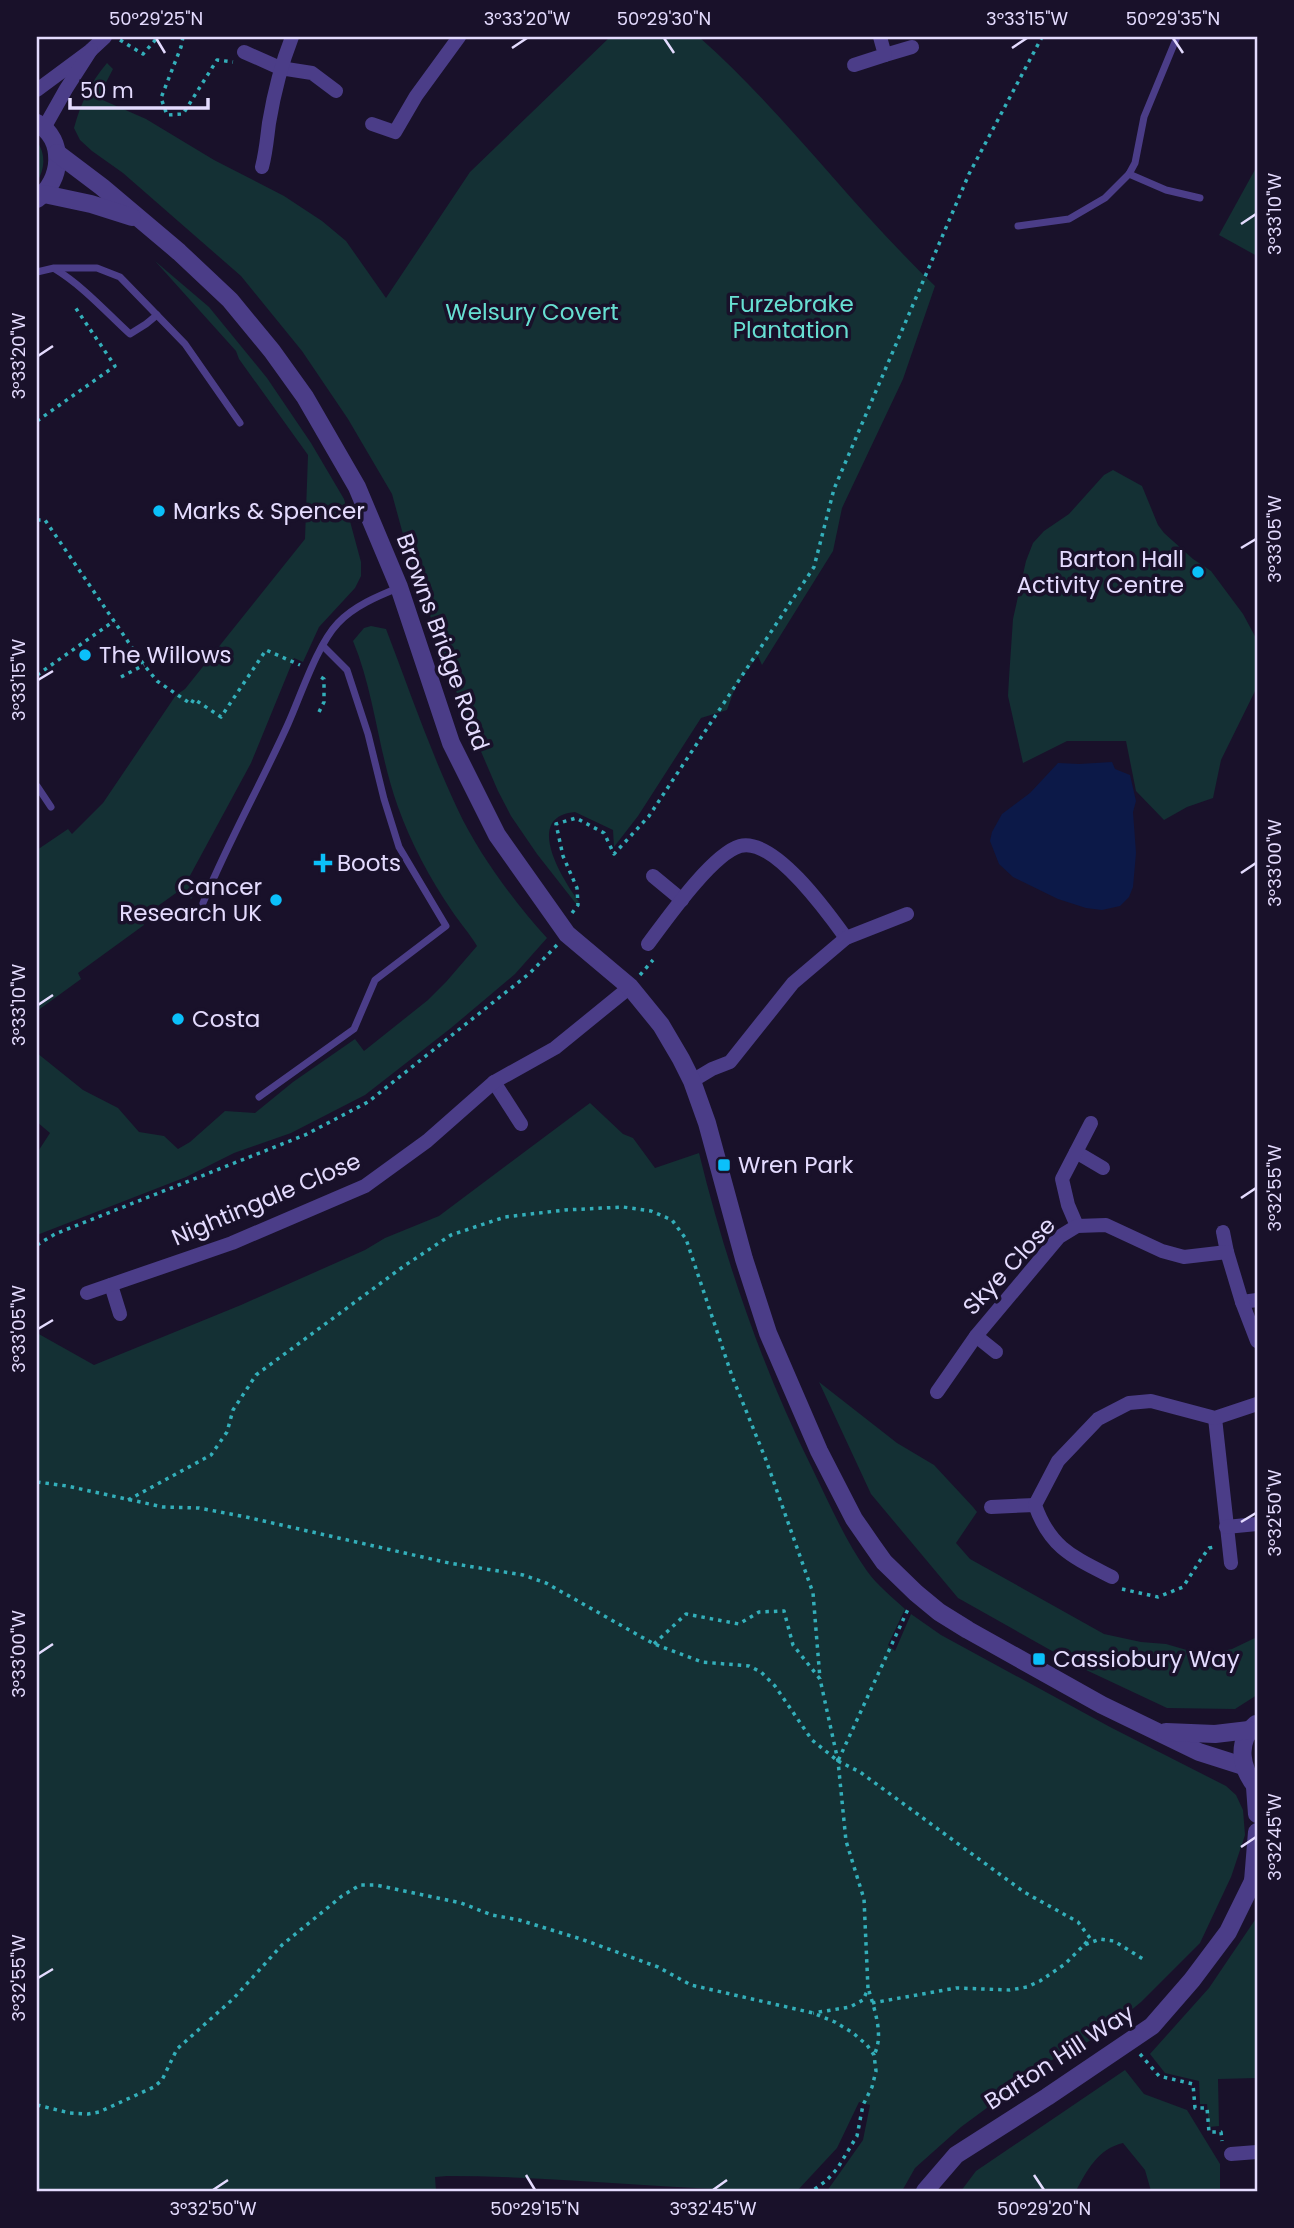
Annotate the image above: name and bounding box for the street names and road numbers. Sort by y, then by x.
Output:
street label: Browns Bridge Road [389,529,497,755]
street label: Nightingale Close [167,1145,365,1253]
street label: Skye Close [955,1210,1063,1322]
street label: Barton Hill Way [978,1997,1140,2117]

